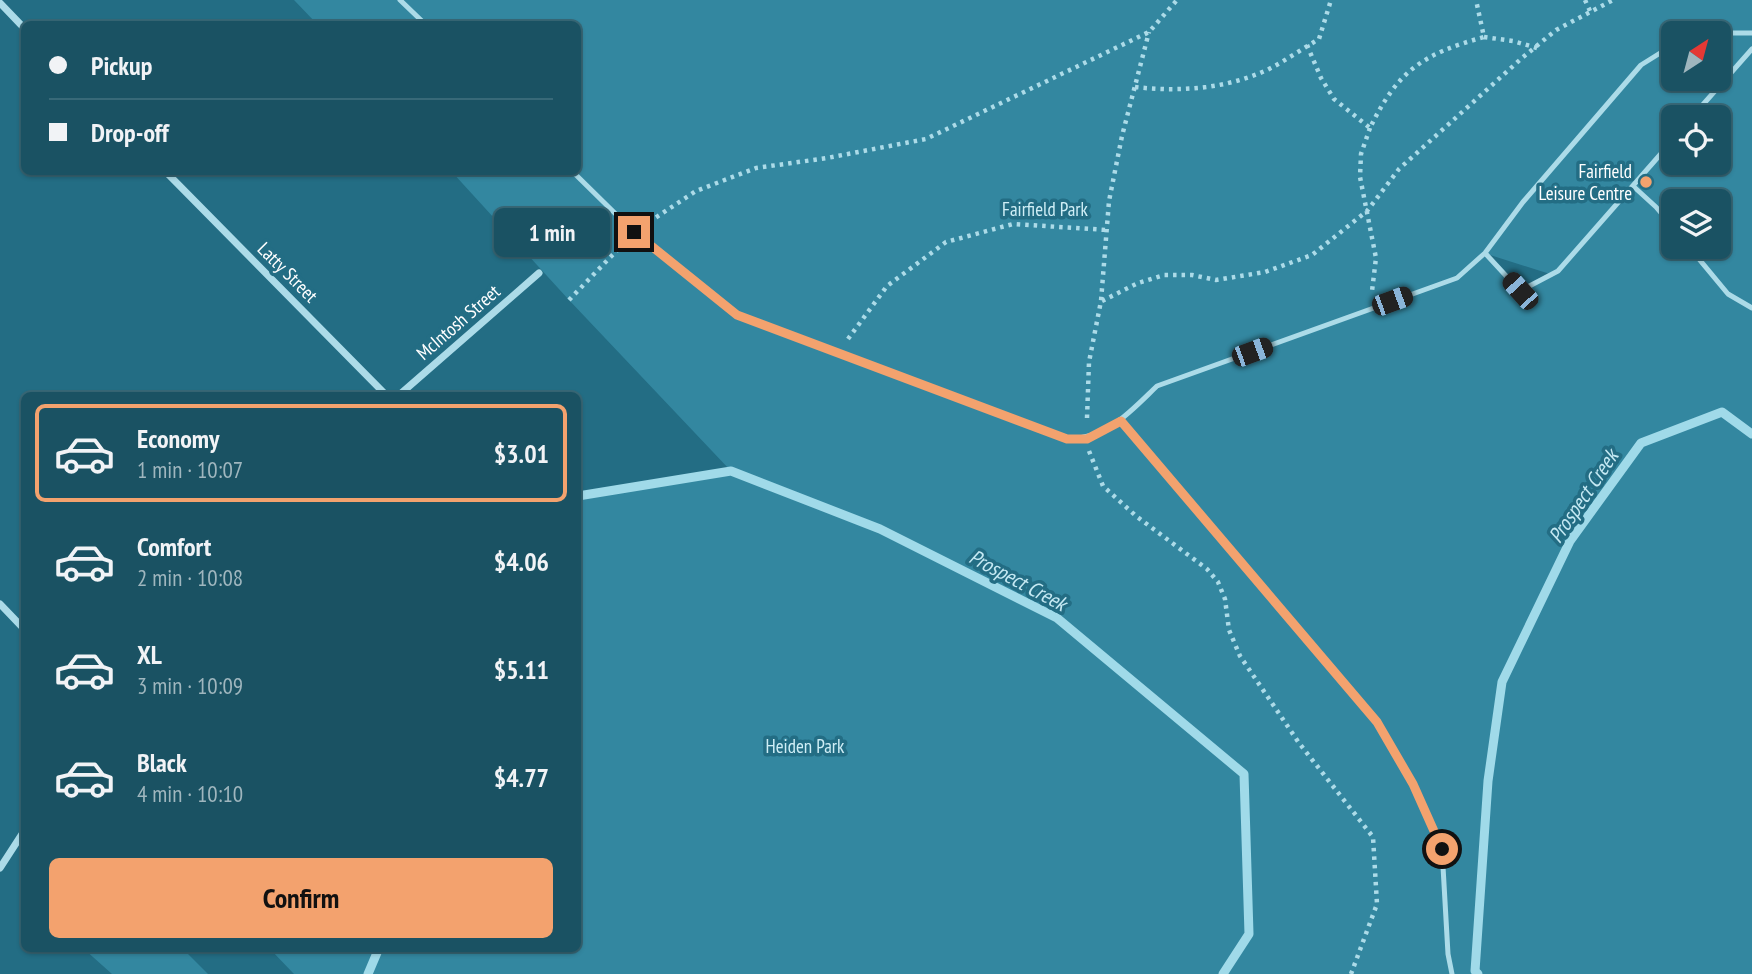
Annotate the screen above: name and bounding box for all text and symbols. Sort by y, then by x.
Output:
north arrow [1661,21,1731,91]
map controls [1661,21,1731,259]
text: Pickup [91,49,152,82]
button: locate [1661,105,1731,175]
text: Drop-off [91,116,169,149]
place label: Fairfield Leisure Centre [1539,159,1632,205]
marker: Fairfield Leisure Centre [1638,174,1654,190]
button: layers [1661,189,1731,259]
park label: Fairfield Park [1002,197,1089,221]
callout: 1 min [494,208,610,256]
route end [618,216,650,248]
text: 1 min [529,218,575,247]
street label: Latty Street [253,237,324,308]
car [1499,268,1542,314]
street label: McIntosh Street [411,279,505,365]
car [1369,284,1416,318]
car [1229,335,1276,369]
icon: car [53,422,116,485]
text: Economy [137,422,219,455]
text: $3.01 [494,437,549,470]
water label: Prospect Creek [1542,442,1626,548]
text: 1 min · 10:07 [137,455,243,484]
icon: car [53,530,116,593]
text: Comfort [137,530,211,563]
water label: Prospect Creek [965,543,1074,618]
text: $4.06 [494,545,549,578]
text: 2 min · 10:08 [137,563,243,592]
icon: car [53,638,116,701]
text: XL [137,638,162,671]
text: $5.11 [494,653,549,686]
text: 3 min · 10:09 [137,671,243,700]
park label: Heiden Park [766,734,845,758]
icon: car [53,746,116,809]
text: Black [137,746,187,779]
text: $4.77 [494,761,549,794]
text: 4 min · 10:10 [137,779,243,808]
route start [1426,833,1458,865]
button: Confirm [49,858,553,938]

